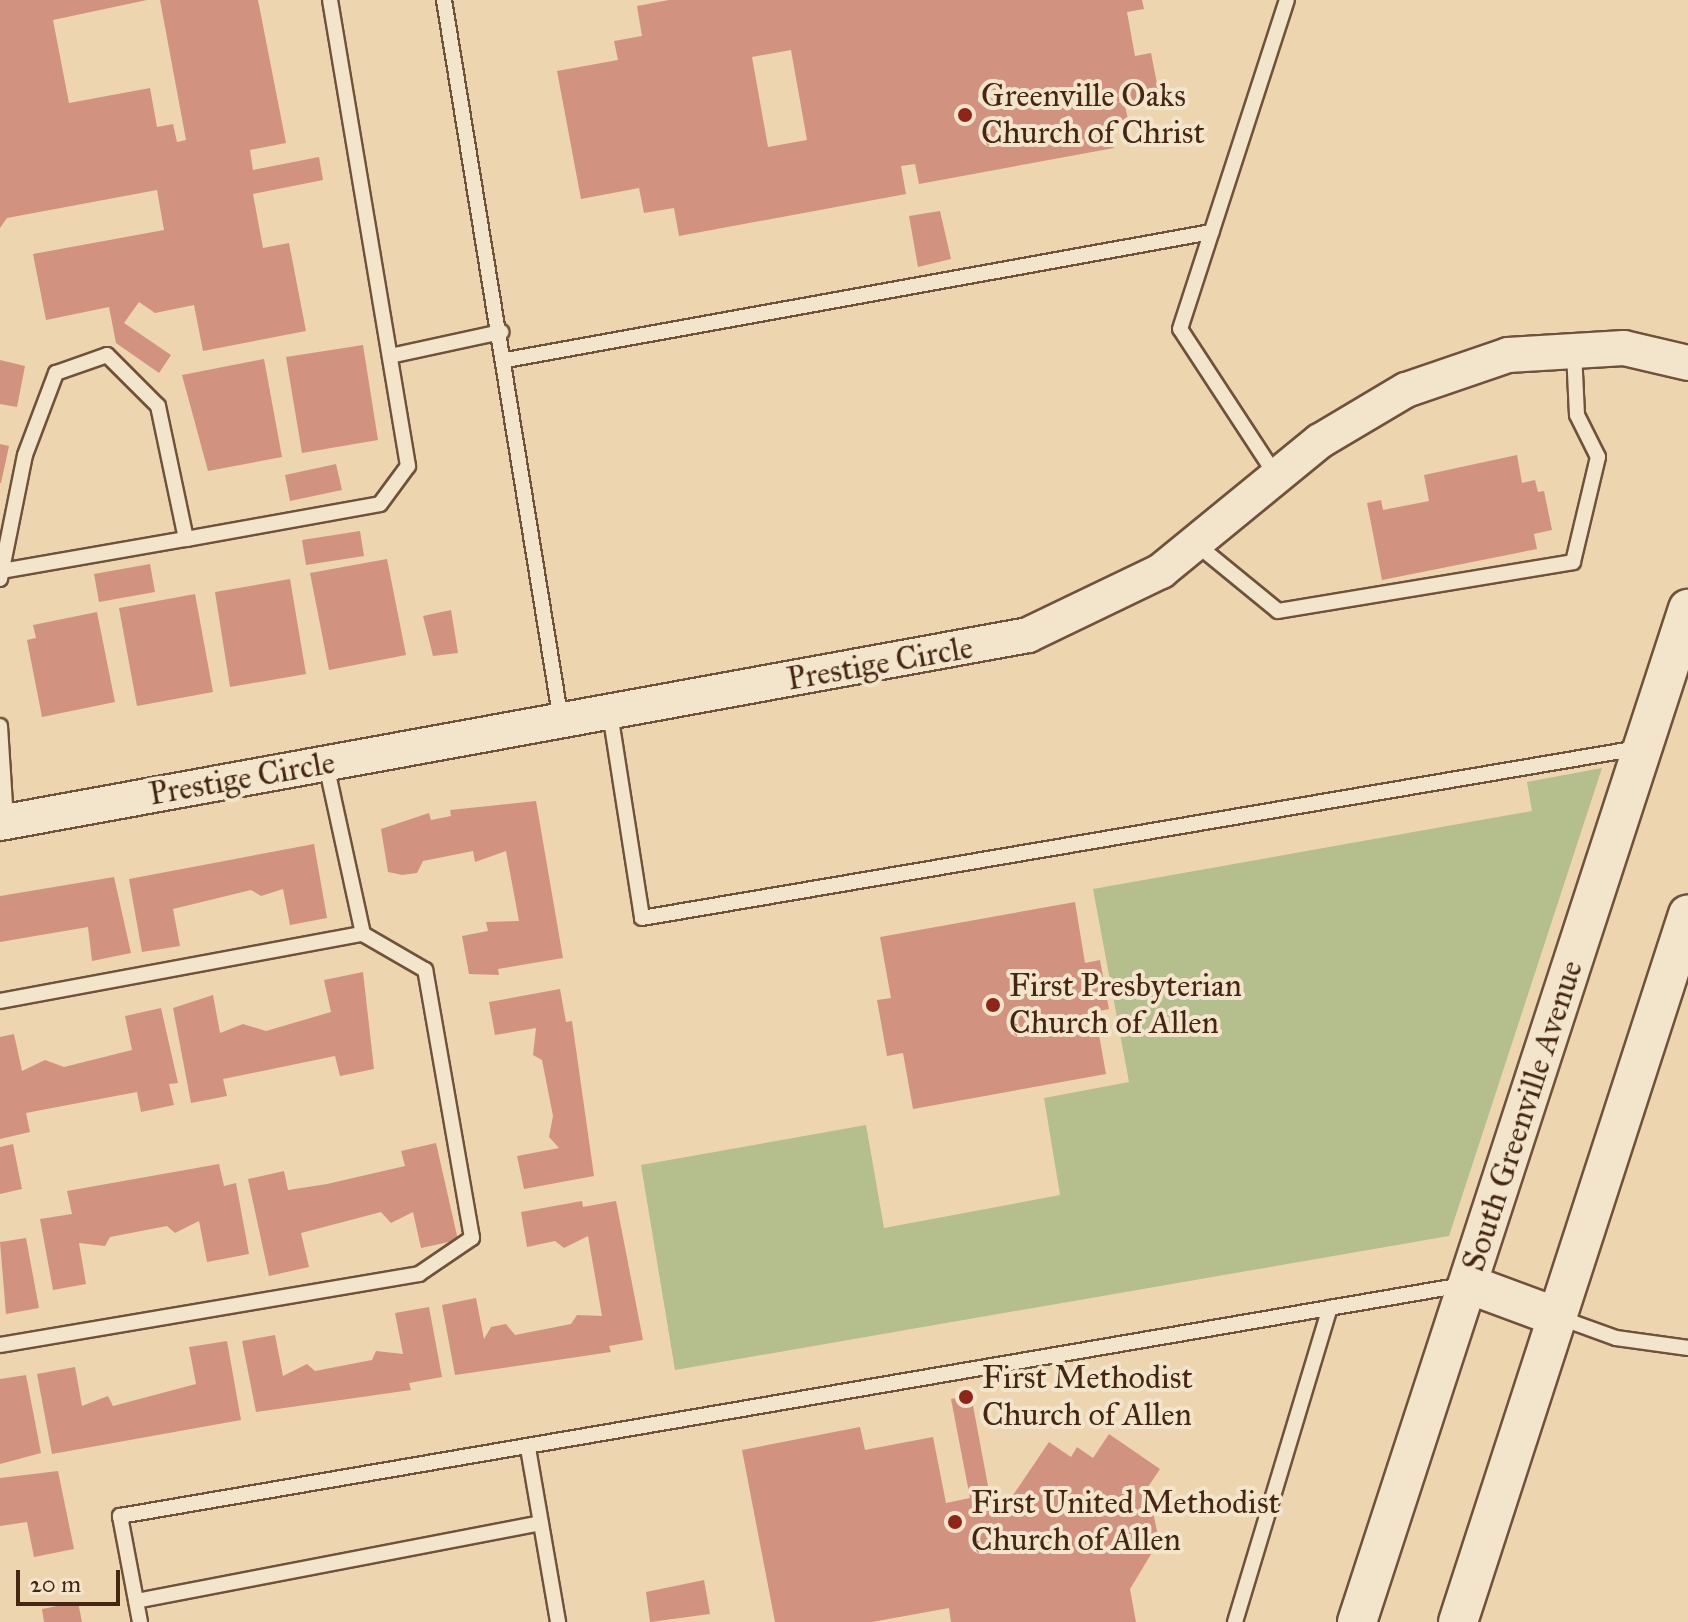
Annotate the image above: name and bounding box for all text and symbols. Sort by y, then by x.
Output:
place label: Greenville Oaks Church of Christ [981,78,1205,153]
marker: Greenville Oaks Church of Christ [956,106,974,124]
street label: Prestige Circle [784,629,976,699]
street label: Prestige Circle [146,744,338,814]
street label: South Greenville Avenue [1455,956,1591,1276]
place label: First Presbyterian Church of Allen [1009,968,1242,1043]
marker: First Presbyterian Church of Allen [984,996,1002,1014]
place label: First Methodist Church of Allen [982,1360,1193,1435]
marker: First Methodist Church of Allen [957,1388,975,1406]
place label: First United Methodist Church of Allen [971,1485,1280,1560]
marker: First United Methodist Church of Allen [946,1513,964,1531]
scale bar [20,1554,124,1604]
text: 20 m [30,1569,81,1599]

